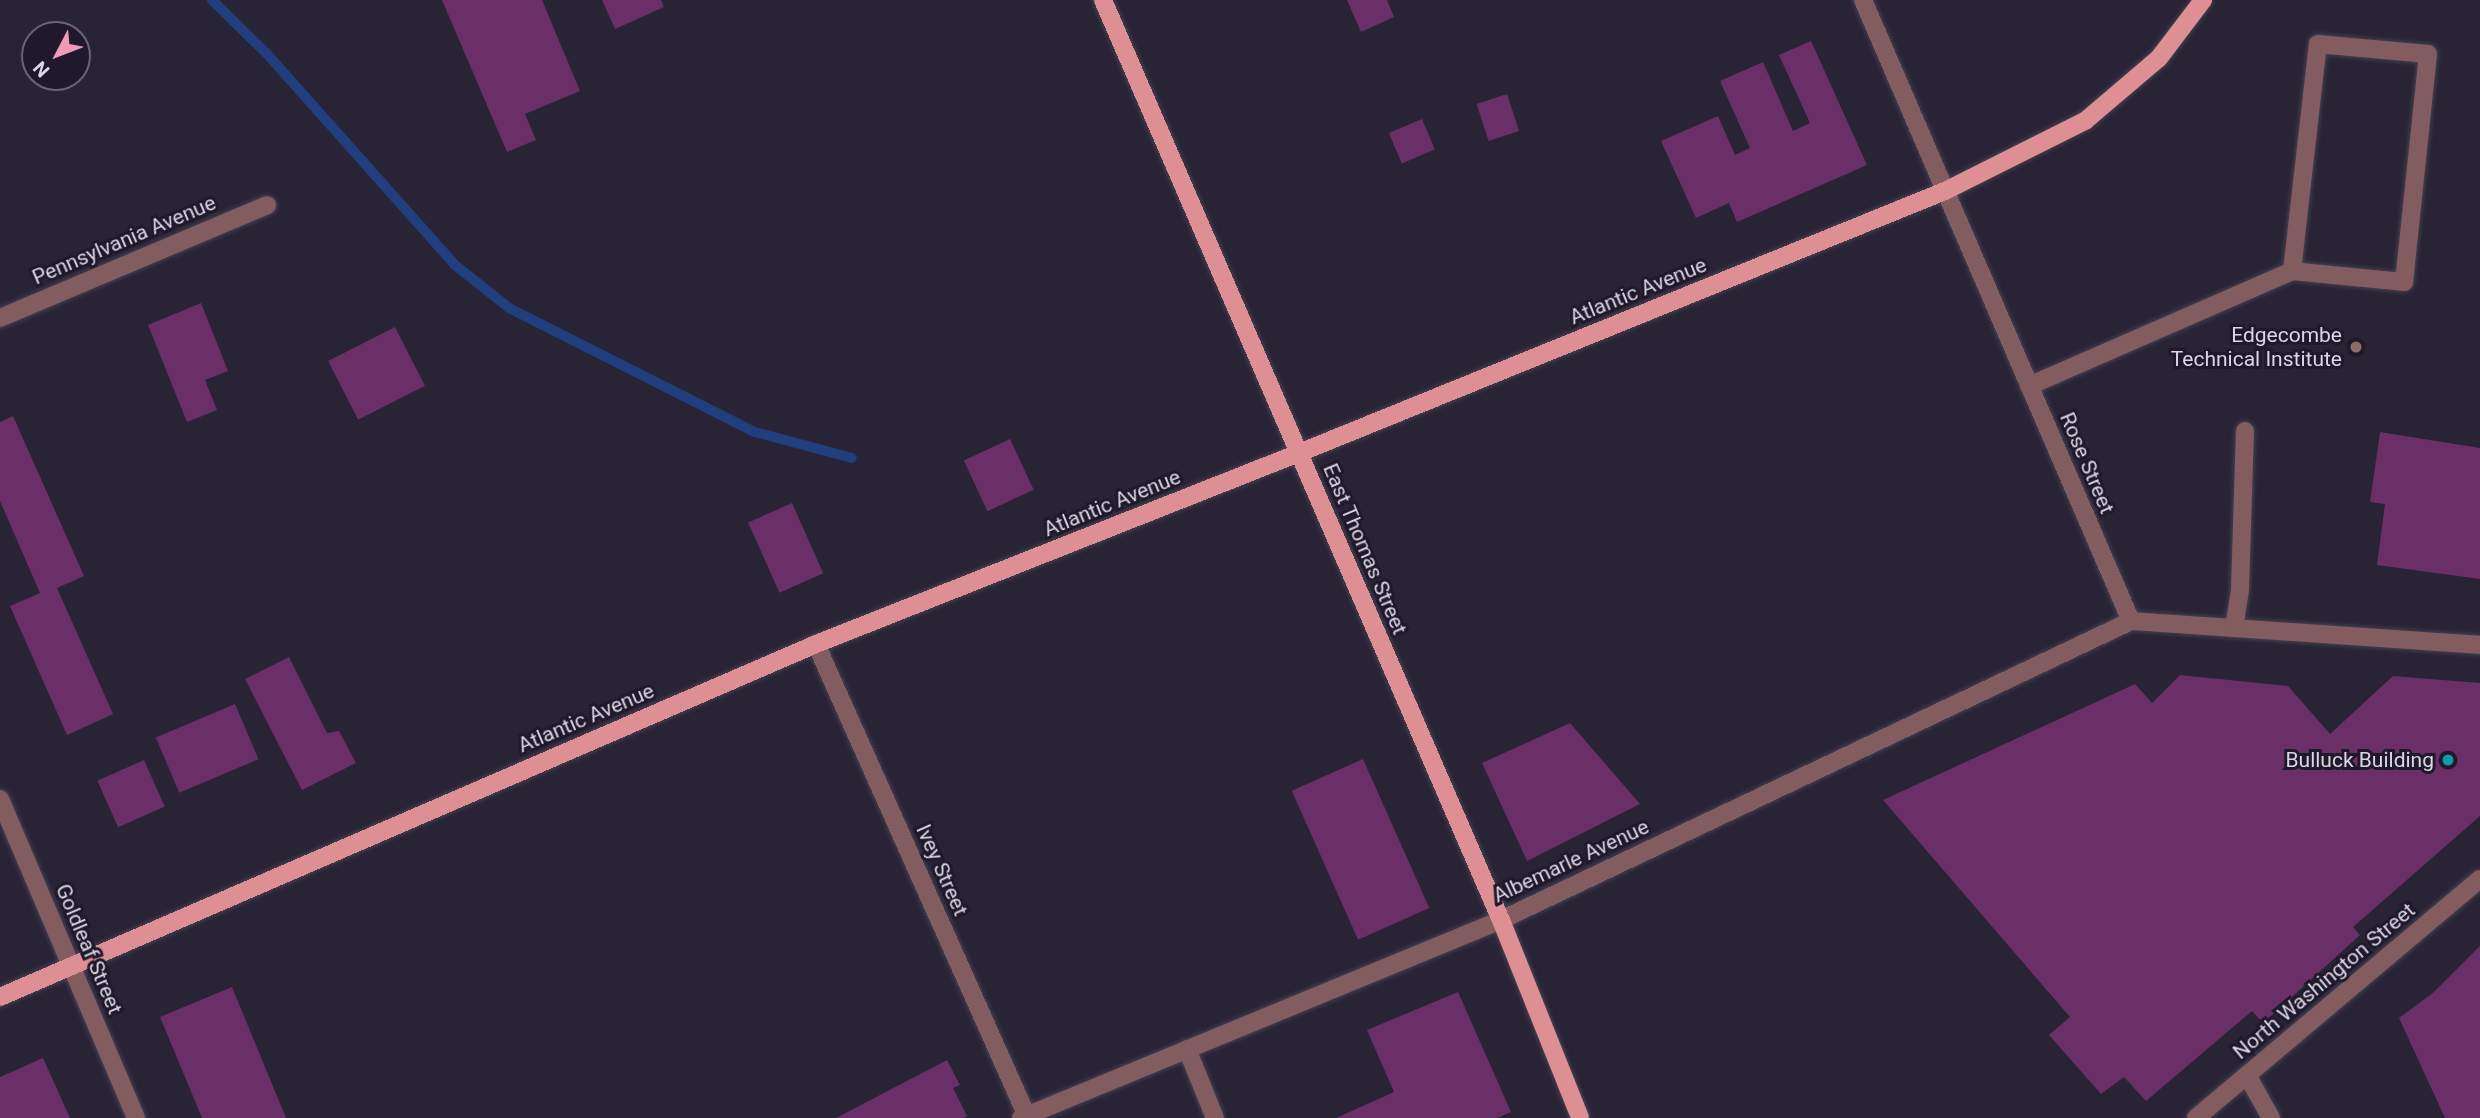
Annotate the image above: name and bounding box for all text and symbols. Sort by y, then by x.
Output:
north arrow [21,21,91,91]
text: N [28,56,55,82]
street label: Pennsylvania Avenue [29,190,219,290]
street label: Atlantic Avenue [1566,252,1710,330]
place label: Edgecombe Technical Institute [2171,322,2342,372]
marker: Edgecombe Technical Institute [2348,339,2364,355]
street label: Rose Street [2054,409,2120,517]
street label: East Thomas Street [1318,460,1412,638]
street label: Atlantic Avenue [1040,464,1184,542]
street label: Atlantic Avenue [514,678,658,758]
place label: Bulluck Building [2285,747,2434,773]
marker: Bulluck Building [2440,752,2456,768]
street label: Albemarle Avenue [1489,814,1653,908]
street label: Ivey Street [911,820,973,920]
street label: Goldleaf Street [50,880,128,1018]
street label: North Washington Street [2228,898,2420,1064]

